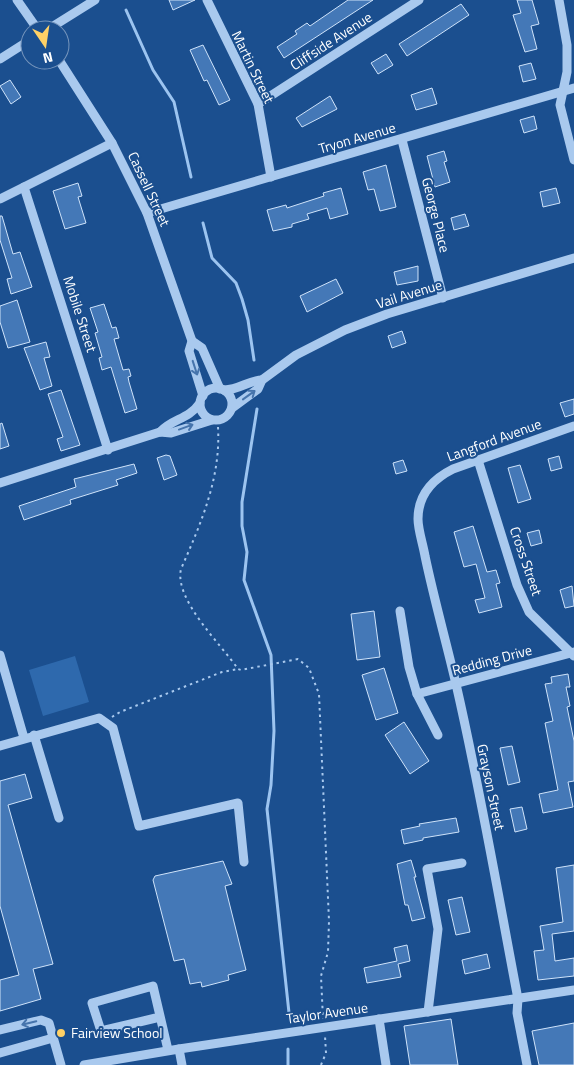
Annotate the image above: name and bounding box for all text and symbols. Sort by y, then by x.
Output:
street label: Cliffside Avenue [286,6,376,75]
north arrow [20,20,70,70]
street label: Martin Street [227,27,280,107]
text: N [41,47,55,69]
street label: Tryon Avenue [316,116,398,159]
street label: Cassell Street [123,148,176,230]
street label: George Place [417,175,456,255]
street label: Mobile Street [58,273,103,355]
street label: Vail Avenue [373,274,444,313]
one-way arrow [191,360,200,376]
one-way arrow [242,390,256,400]
street label: Langford Avenue [444,413,544,466]
one-way arrow [178,422,193,431]
street label: Cross Street [505,523,548,598]
street label: Redding Drive [450,639,534,680]
street label: Grayson Street [472,742,511,832]
street label: Taylor Avenue [285,996,369,1029]
one-way arrow [21,1018,37,1028]
place label: Fairview School [71,1022,163,1043]
marker: Fairview School [55,1027,67,1039]

